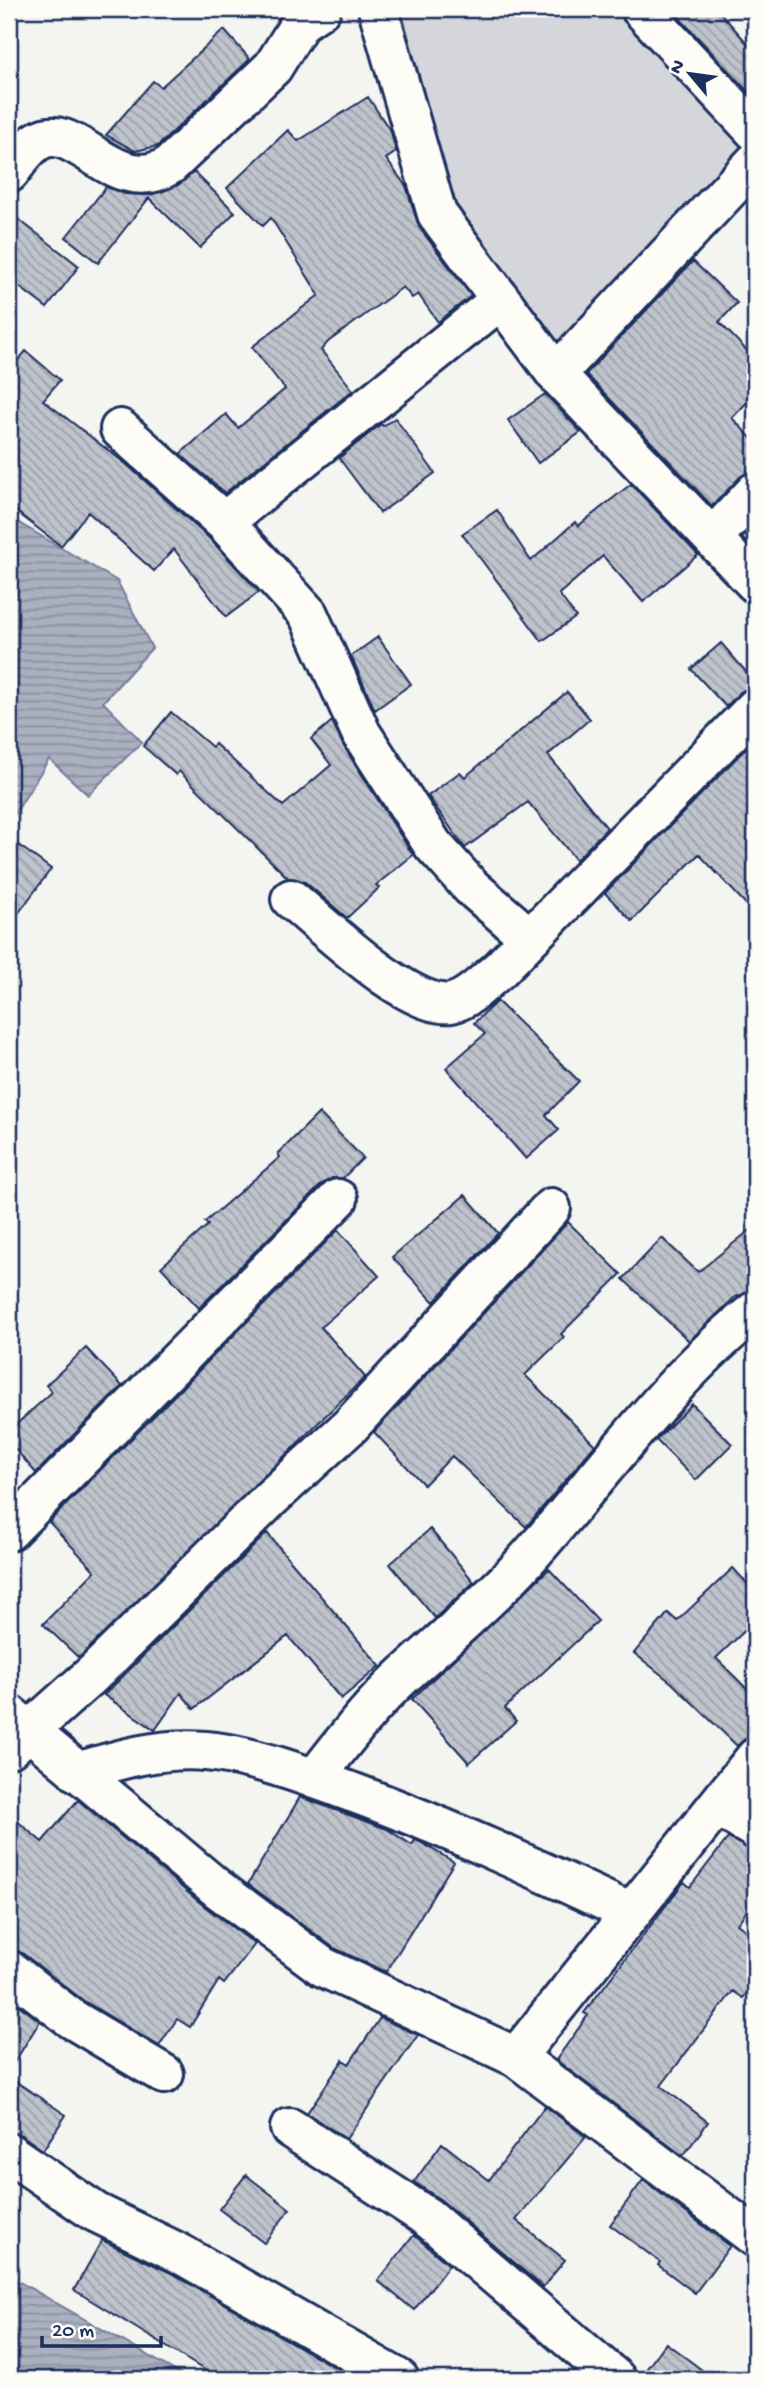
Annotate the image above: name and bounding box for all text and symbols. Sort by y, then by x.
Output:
north arrow [656,38,726,108]
text: N [665,56,691,78]
scale bar [42,2304,161,2348]
text: 20 m [52,2320,94,2345]

